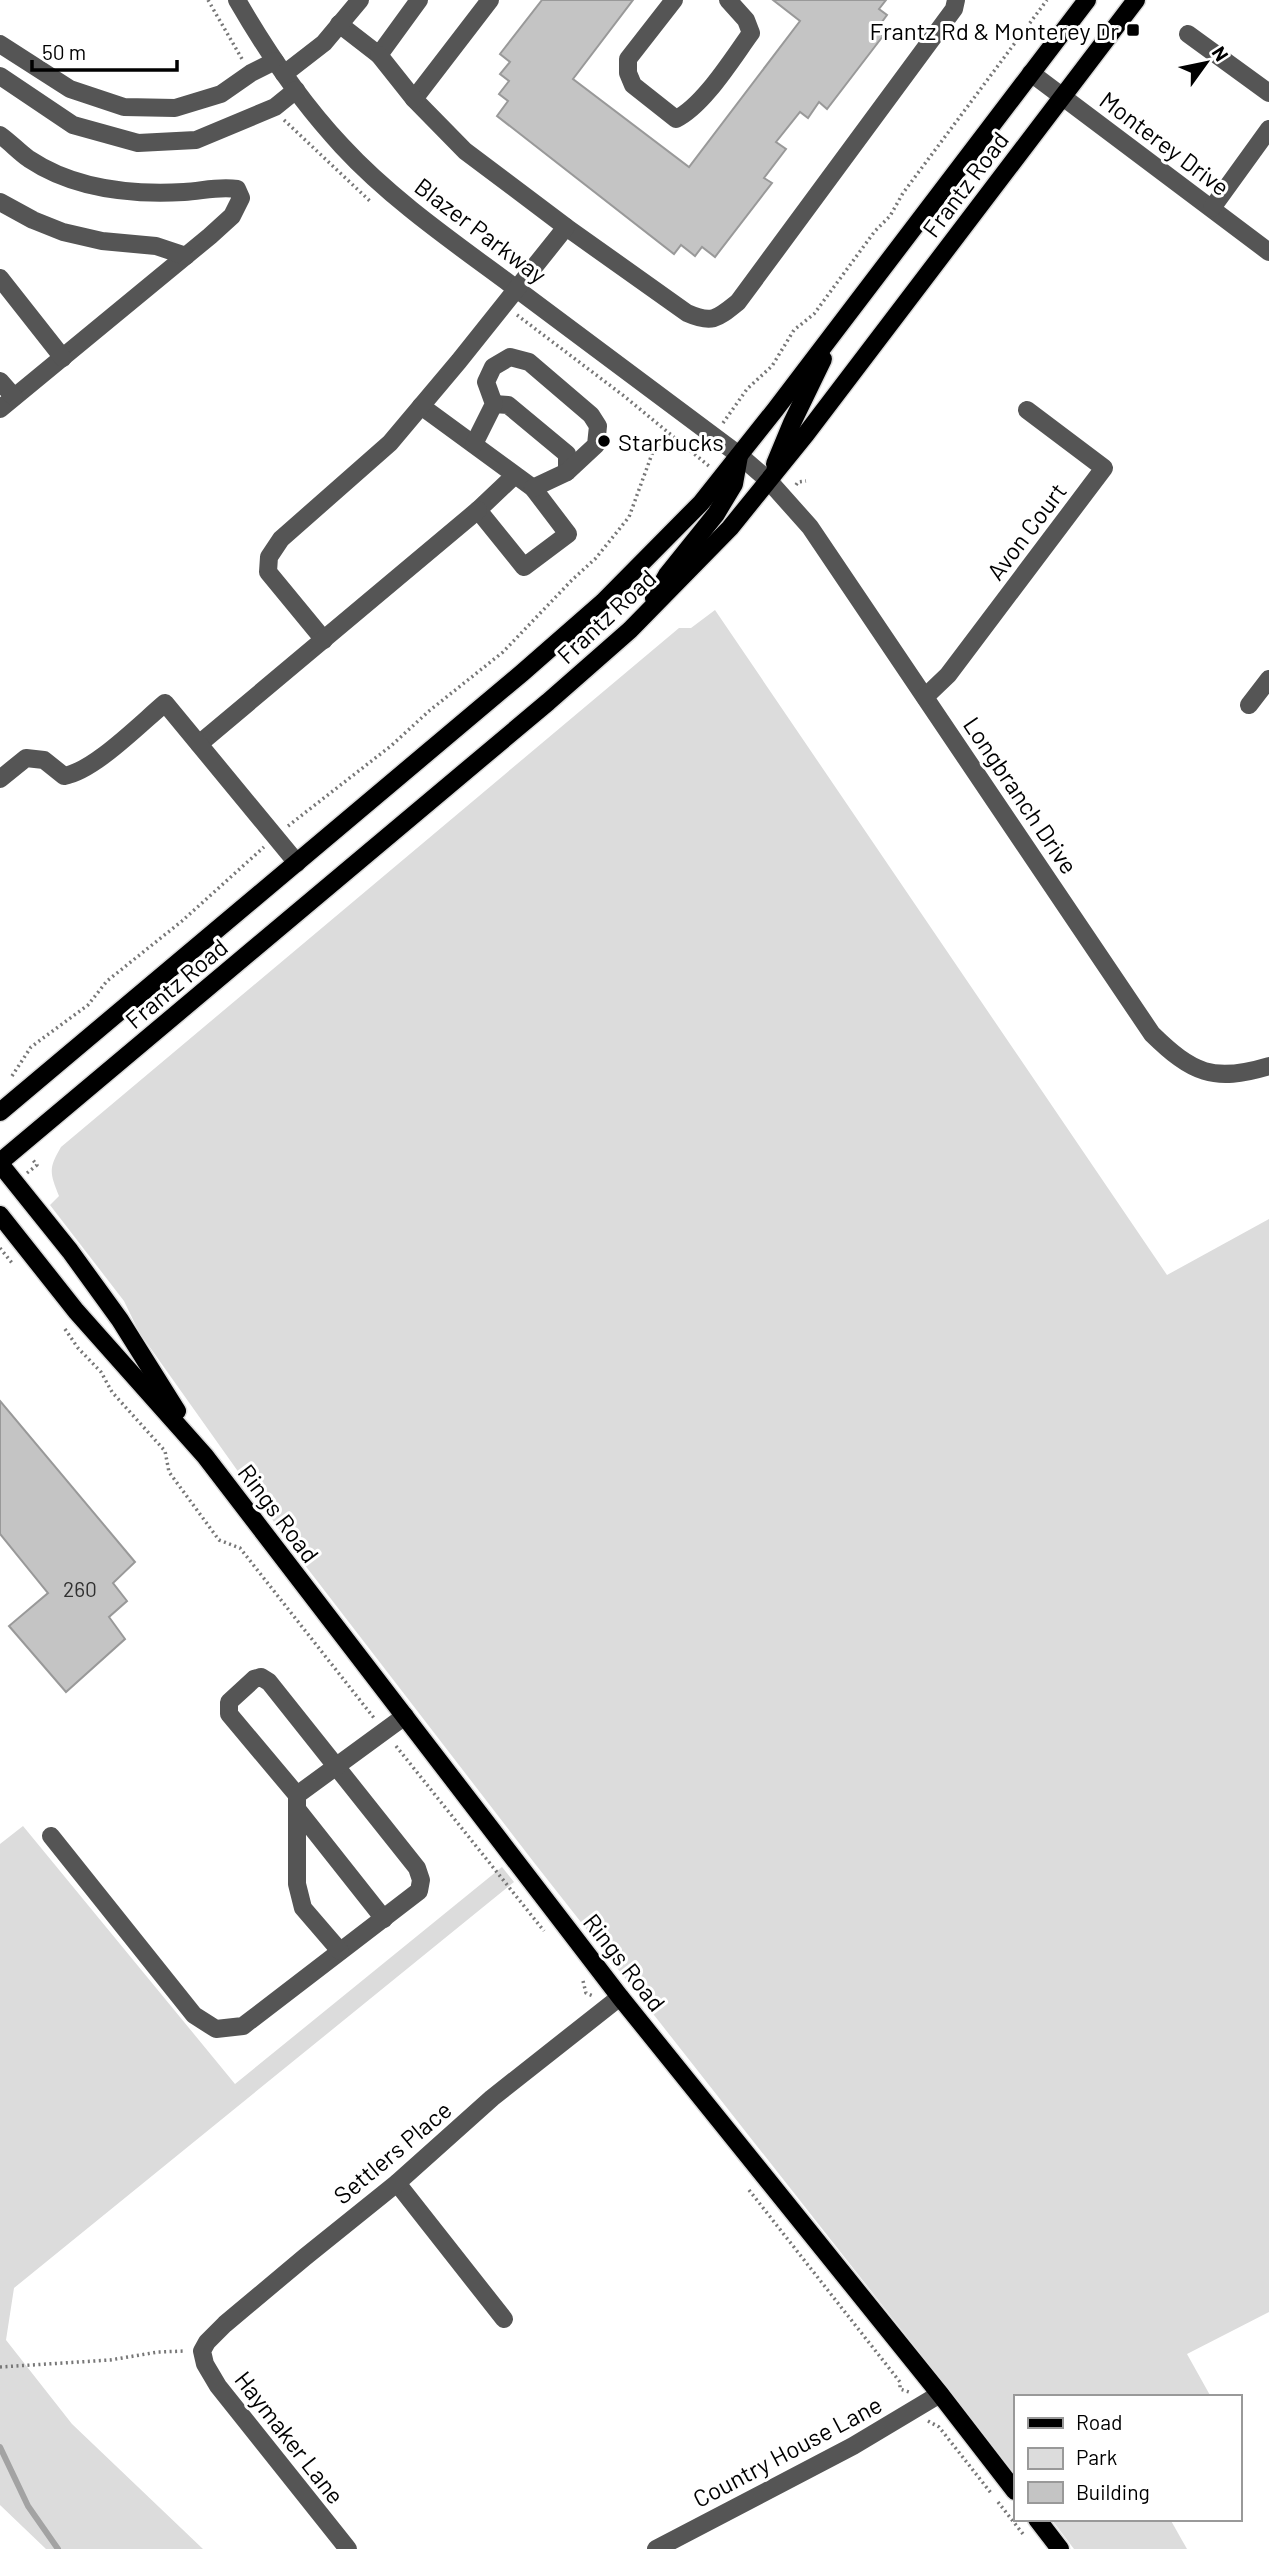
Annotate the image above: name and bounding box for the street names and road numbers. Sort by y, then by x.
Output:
street label: Monterey Drive [1094,85,1236,201]
street label: Frantz Road [916,126,1014,242]
street label: Blazer Parkway [409,171,553,289]
street label: Avon Court [980,477,1072,585]
street label: Frantz Road [551,563,661,669]
street label: Longbranch Drive [958,711,1084,879]
street label: Frantz Road [119,932,233,1034]
street label: Rings Road [233,1458,325,1568]
street label: Rings Road [578,1907,672,2017]
street label: Settlers Place [327,2094,457,2210]
street label: Haymaker Lane [229,2365,351,2509]
street label: Country House Lane [688,2389,886,2513]

